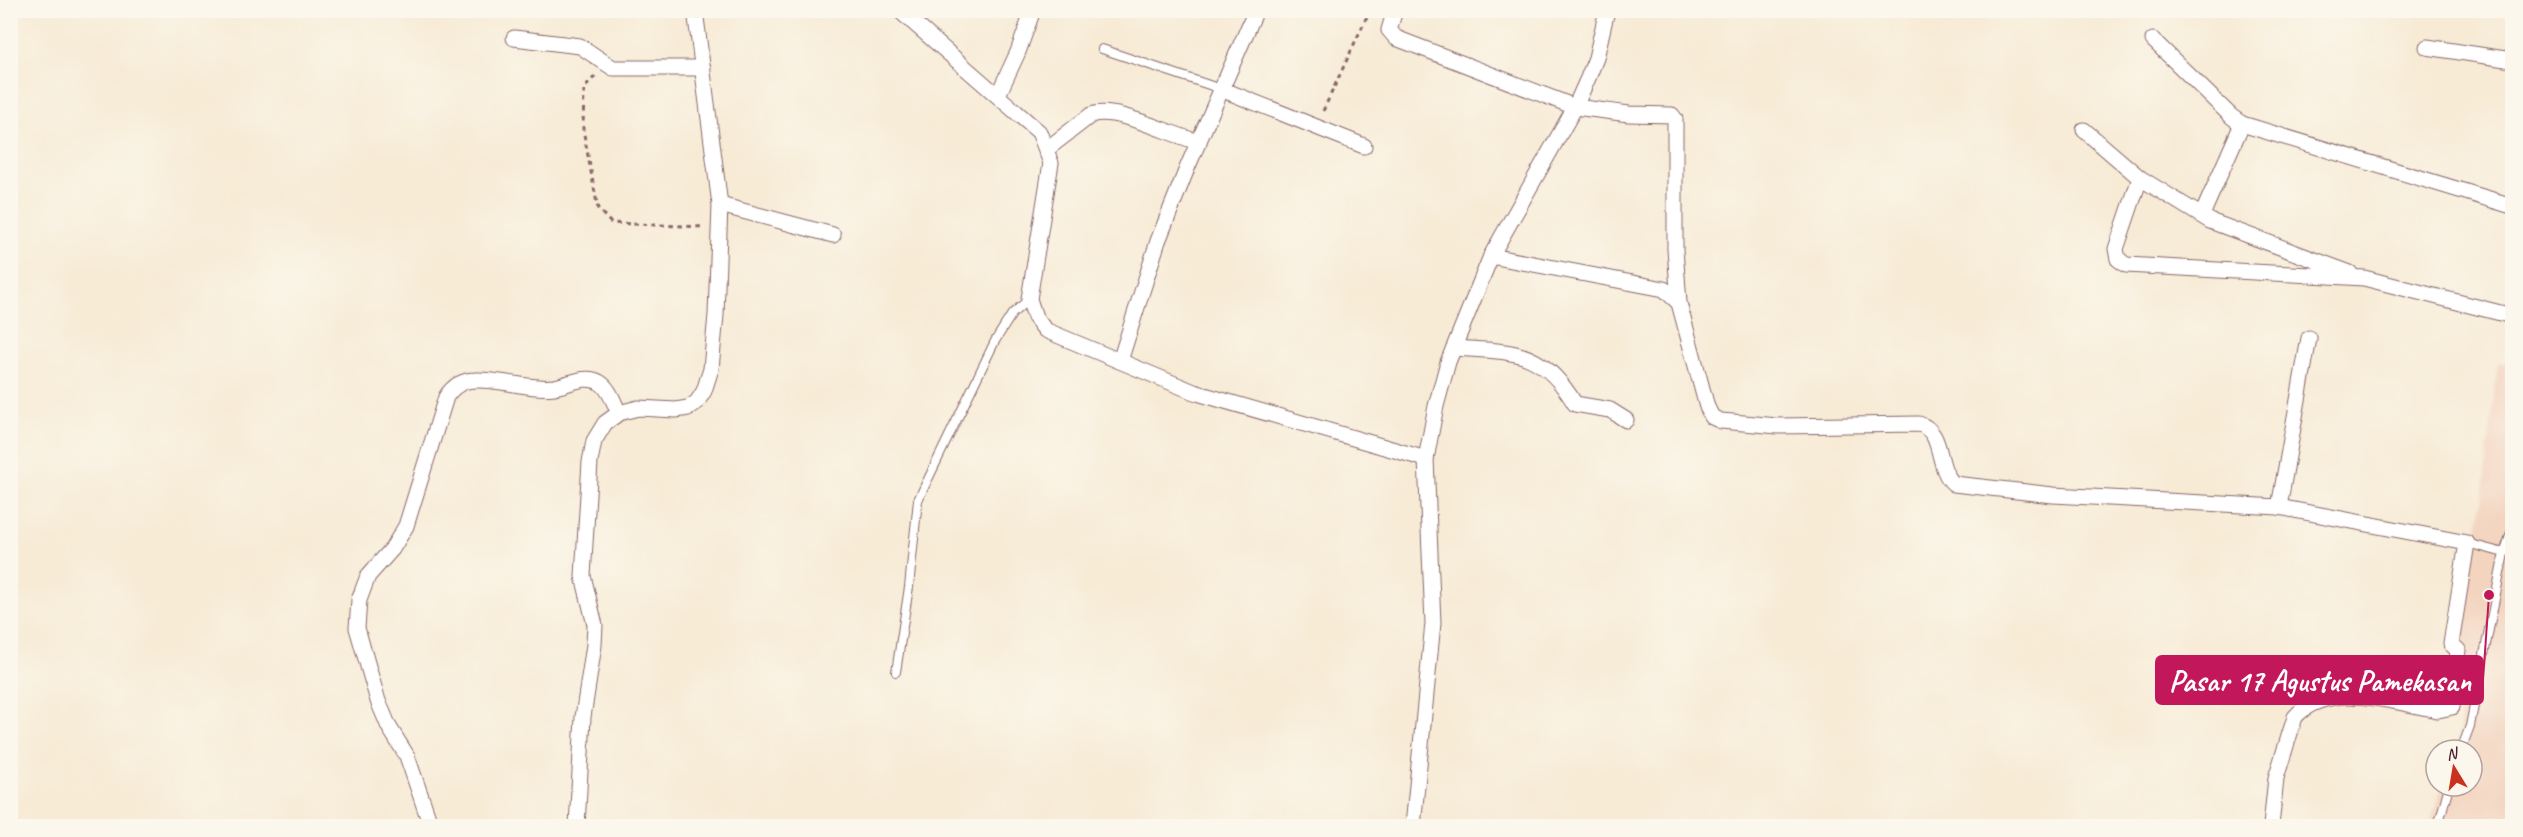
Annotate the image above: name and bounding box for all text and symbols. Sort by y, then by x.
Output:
callout: Pasar 17 Agustus Pamekasan [2156,656,2483,704]
text: Pasar 17 Agustus Pamekasan [2169,662,2472,700]
north arrow [2424,738,2484,798]
text: N [2445,743,2461,765]

